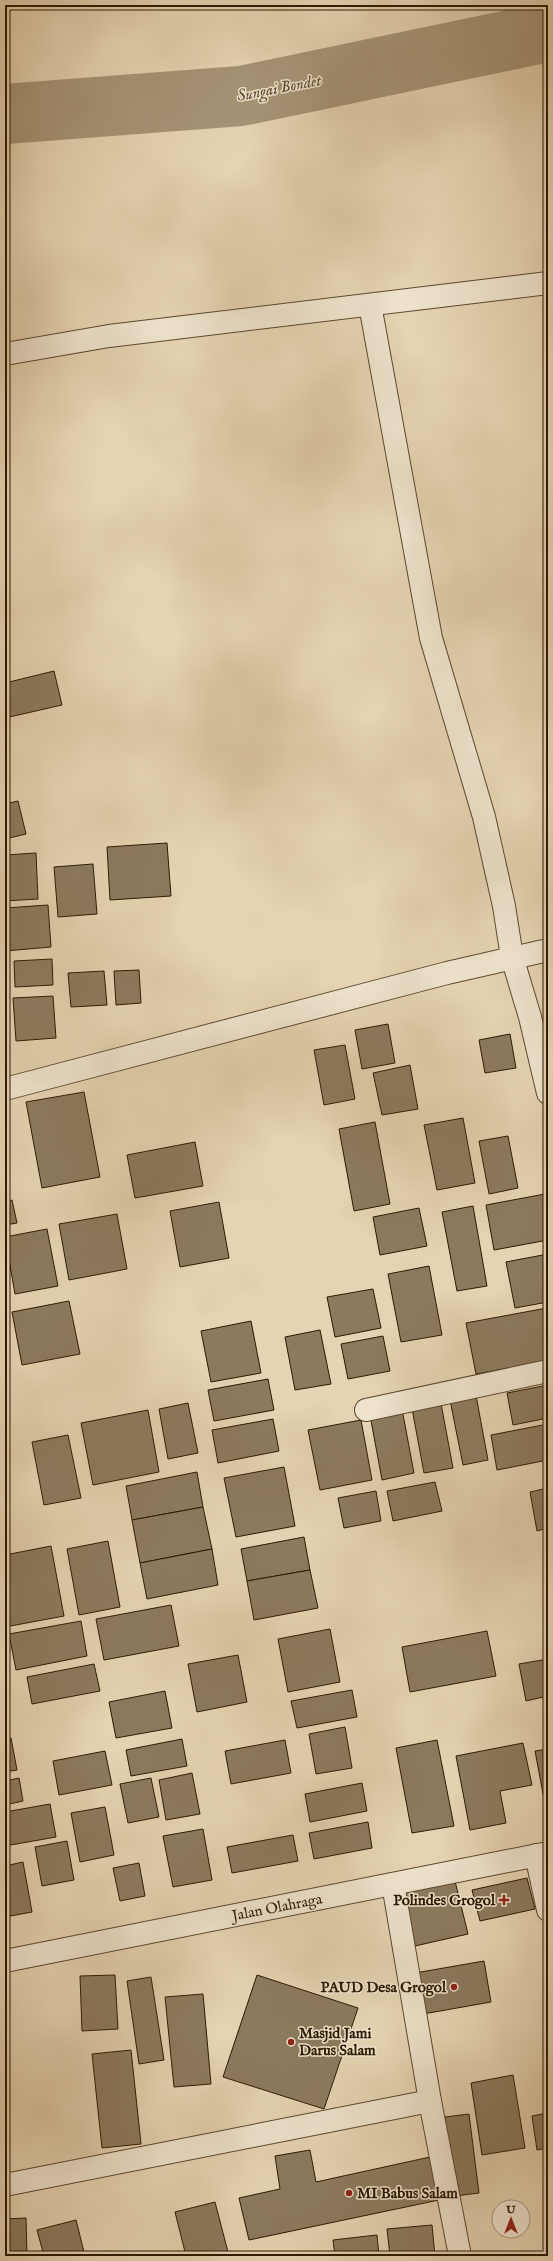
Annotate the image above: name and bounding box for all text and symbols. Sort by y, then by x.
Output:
water label: Sungai Bondet [235,71,324,107]
street label: Jalan Olahraga [228,1889,324,1926]
place label: Polindes Grogol [393,1891,496,1910]
marker: Polindes Grogol [498,1894,510,1906]
place label: PAUD Desa Grogol [320,1978,447,1997]
marker: PAUD Desa Grogol [449,1982,459,1992]
place label: Masjid Jami Darus Salam [299,2024,376,2060]
marker: Masjid Jami Darus Salam [286,2037,296,2047]
place label: MI Babus Salam [357,2184,458,2203]
marker: MI Babus Salam [344,2188,354,2198]
north arrow [491,2199,531,2239]
text: U [505,2203,516,2217]

